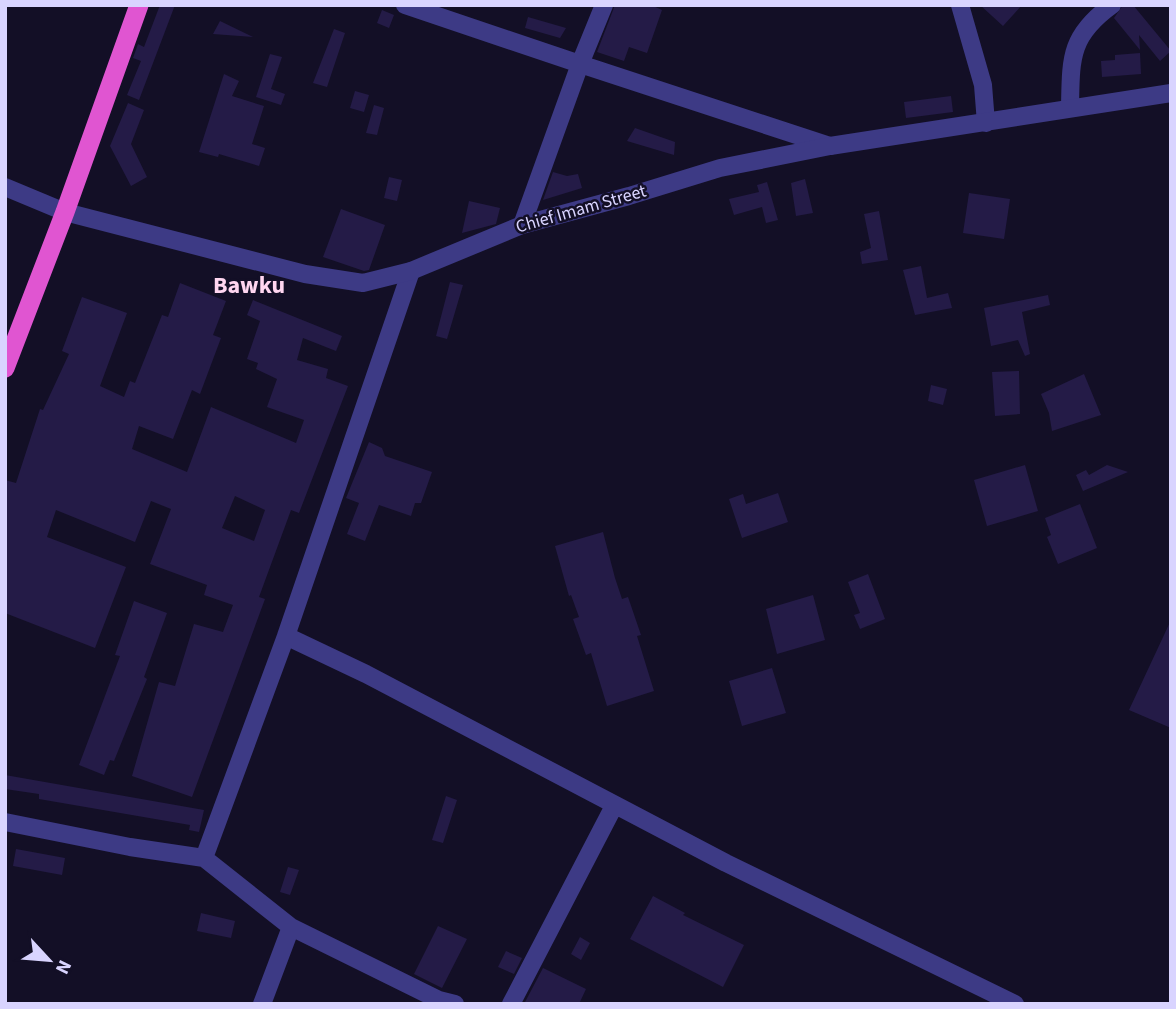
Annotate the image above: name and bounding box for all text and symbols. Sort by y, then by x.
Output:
street label: Chief Imam Street [513,178,649,240]
district label: Bawku [213,268,285,303]
north arrow [14,925,84,995]
text: N [48,955,78,978]

